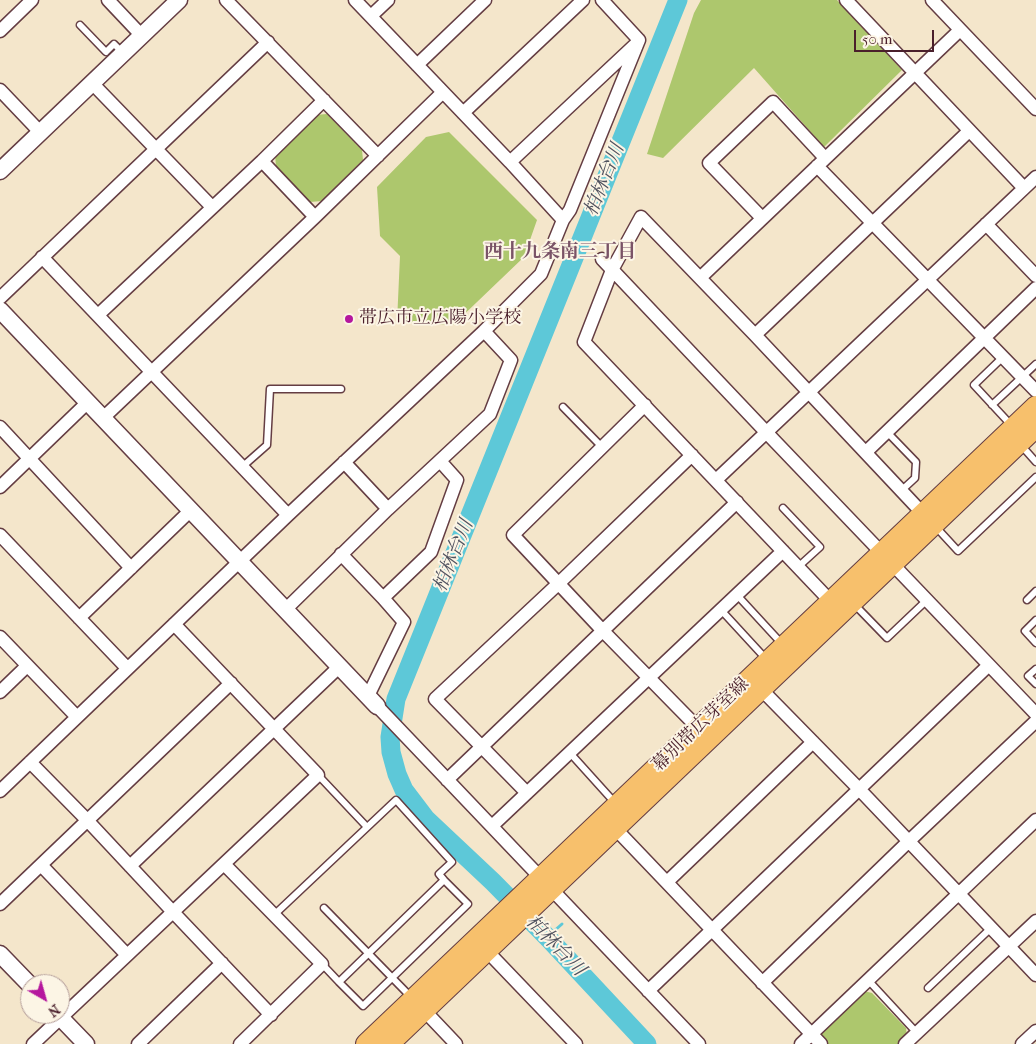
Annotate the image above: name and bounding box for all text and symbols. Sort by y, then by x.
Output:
scale bar [856,20,936,52]
text: 50 m [862,30,892,48]
water label: 柏林台川 [580,140,630,220]
district label: 西十九条南三丁目 [484,241,636,263]
place label: 帯広市立広陽小学校 [359,308,521,330]
marker: 帯広市立広陽小学校 [343,313,355,325]
water label: 柏林台川 [429,516,479,596]
street label: 幕別帯広芽室線 [648,673,754,777]
water label: 柏林台川 [520,911,590,981]
north arrow [20,974,70,1024]
text: N [45,1000,63,1020]

